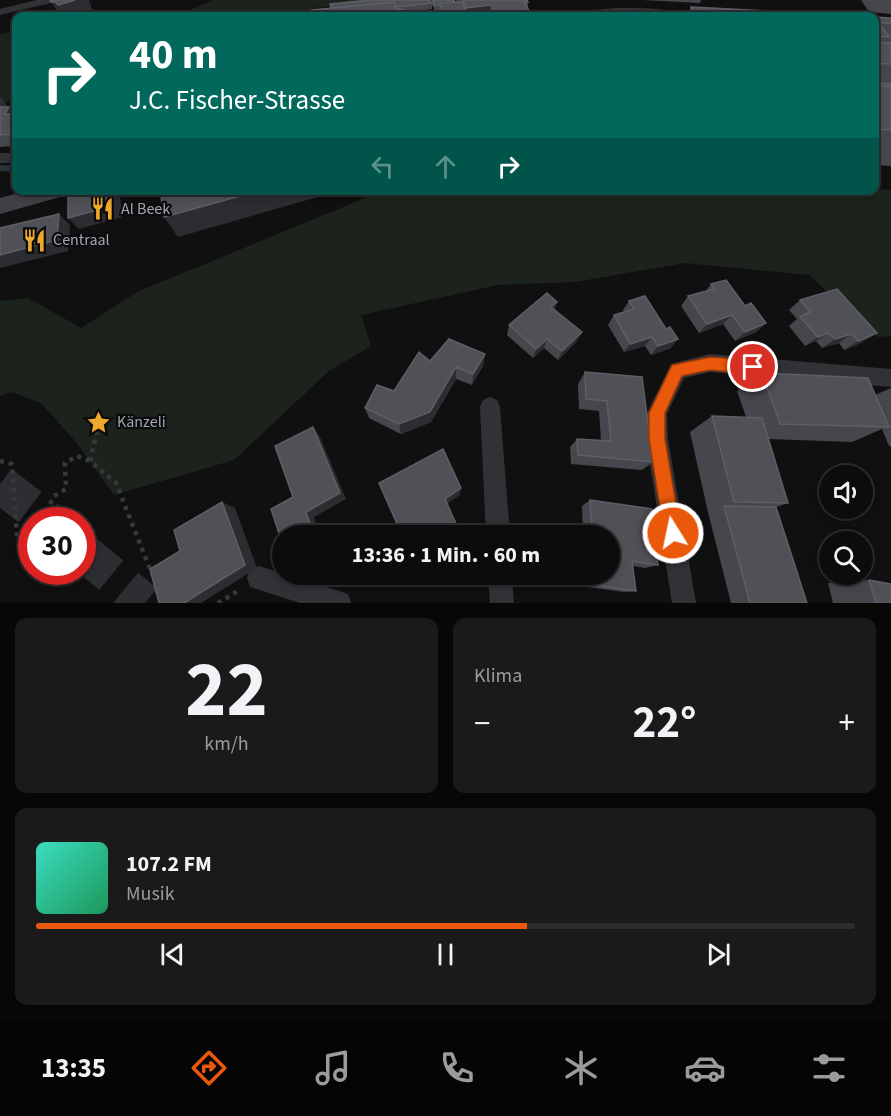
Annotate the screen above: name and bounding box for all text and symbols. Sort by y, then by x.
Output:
text: 40 m [129,25,218,85]
icon: right [30,36,108,114]
text: J.C. Fischer-Strasse [129,81,345,120]
icon: left [366,150,399,183]
icon: ahead [429,150,462,183]
icon: right [492,150,525,183]
restaurant icon: Al Beek [90,196,116,222]
place label: Al Beek [121,198,170,220]
restaurant icon: Centraal [22,227,48,253]
place label: Centraal [53,229,110,251]
pin [727,341,778,392]
icon: arrive [736,350,769,383]
place icon: Känzeli [86,409,112,435]
place label: Känzeli [117,411,166,433]
map controls [819,465,873,585]
button: sound [819,465,873,519]
position arrow [641,501,705,565]
speed limit sign: 30 [18,507,96,585]
button: search [819,531,873,585]
text: 13:36 · 1 Min. · 60 m [352,539,540,571]
text: 22 [185,635,268,746]
text: Klima [474,662,522,690]
text: 22° [633,691,696,755]
text: − [474,700,490,747]
text: + [839,700,855,747]
text: km/h [204,730,249,758]
text: 107.2 FM [126,848,212,880]
text: Musik [126,880,175,908]
icon: previous [156,938,189,971]
icon: pause [429,938,462,971]
icon: next [702,938,735,971]
icon: directions [188,1047,230,1089]
icon: music [312,1047,354,1089]
icon: phone [436,1047,478,1089]
icon: climate [560,1047,602,1089]
icon: car [684,1047,726,1089]
icon: filters [808,1047,850,1089]
text: 13:35 [41,1049,106,1088]

